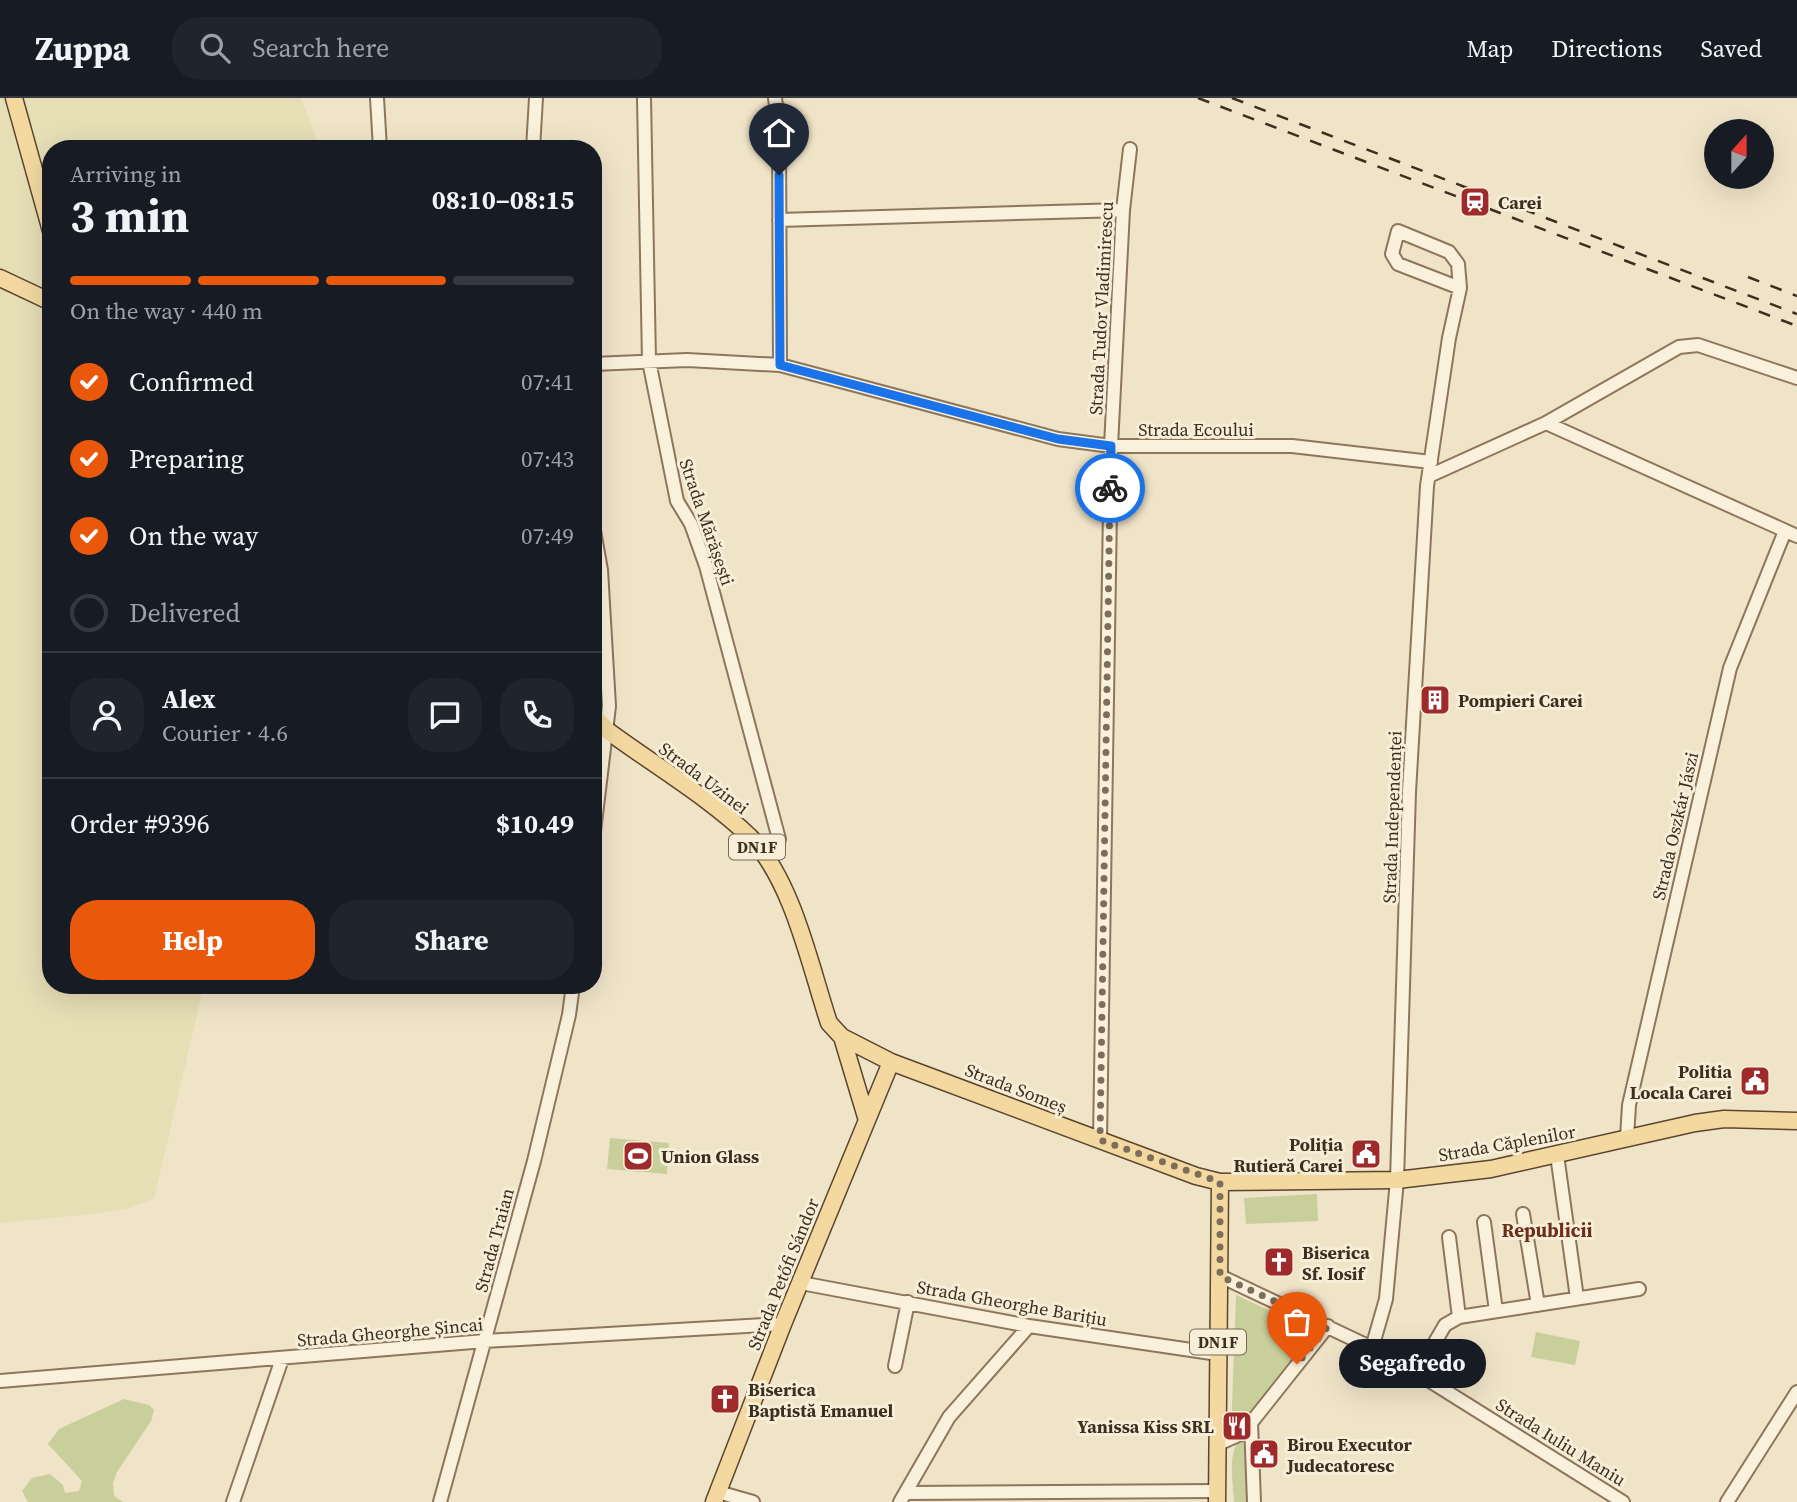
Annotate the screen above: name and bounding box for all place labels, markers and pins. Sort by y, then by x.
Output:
pin [749,103,809,175]
station icon: Carei [1458,185,1492,219]
place label: Carei [1498,190,1542,215]
building icon: Pompieri Carei [1418,683,1452,717]
place label: Pompieri Carei [1458,688,1583,713]
place label: Politia Locala Carei [1630,1059,1732,1105]
public building icon: Politia Locala Carei [1738,1064,1772,1098]
place label: Poliția Rutieră Carei [1234,1132,1343,1178]
public building icon: Poliția Rutieră Carei [1349,1137,1383,1171]
sports icon: Union Glass [621,1139,655,1173]
place label: Union Glass [661,1144,759,1169]
place label: Biserica Sf. Iosif [1302,1240,1370,1286]
church icon: Biserica Sf. Iosif [1262,1245,1296,1279]
pin [1267,1292,1327,1364]
callout: Segafredo [1339,1340,1486,1388]
place label: Biserica Baptistă Emanuel [748,1377,893,1423]
church icon: Biserica Baptistă Emanuel [708,1382,742,1416]
restaurant icon: Yanissa Kiss SRL [1220,1409,1254,1443]
place label: Yanissa Kiss SRL [1077,1414,1215,1439]
place label: Birou Executor Judecatoresc [1286,1432,1413,1478]
public building icon: Birou Executor Judecatoresc [1247,1437,1281,1471]

